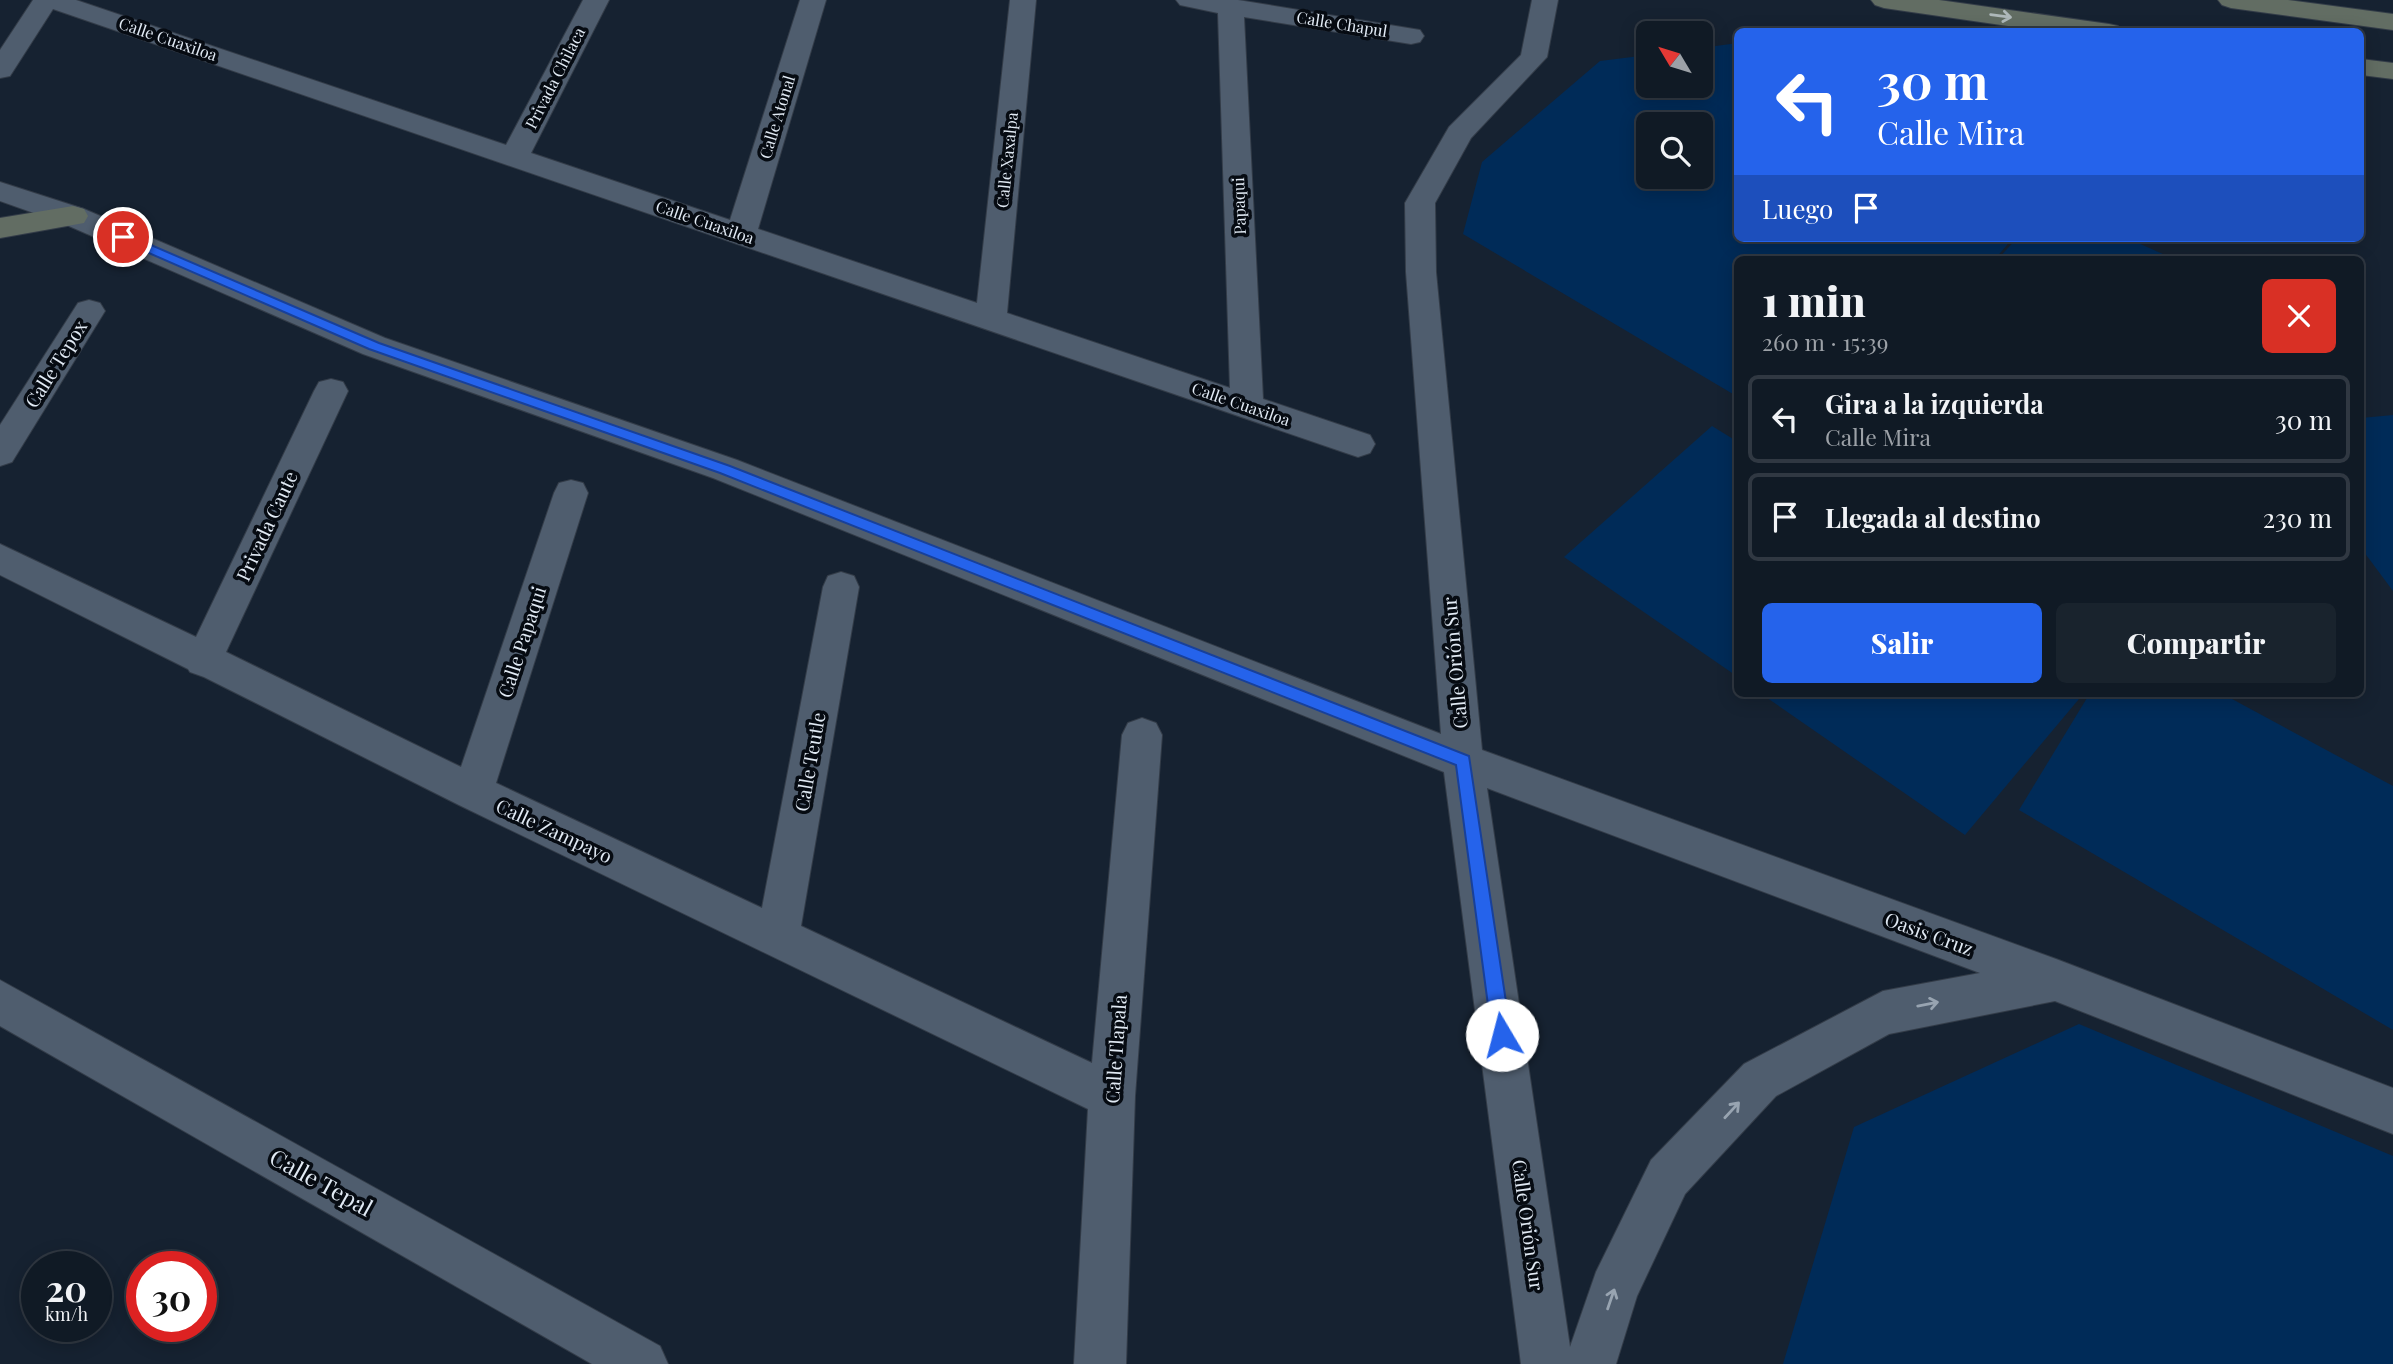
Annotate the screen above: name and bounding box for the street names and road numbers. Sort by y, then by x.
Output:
street label: Calle Chapul [1295,6,1389,41]
street label: Calle Cuaxiloa [116,12,220,65]
street label: Privada Chilaca [520,23,589,132]
street label: Calle Atonal [754,72,799,161]
street label: Calle Xaxalpa [991,111,1022,209]
street label: Papaqui [1227,177,1250,235]
street label: Calle Cuaxiloa [653,195,757,248]
street label: Calle Tepox [18,315,92,412]
street label: Calle Cuaxiloa [1189,377,1293,430]
street label: Privada Caute [229,466,303,585]
street label: Calle Papaqui [491,582,551,701]
street label: Calle Orión Sur [1435,596,1473,730]
street label: Calle Teutle [788,710,831,813]
street label: Calle Zampayo [492,792,617,868]
street label: Oasis Cruz [1881,905,1977,961]
street label: Calle Tlapala [1098,993,1132,1104]
street label: Calle Tepal [265,1141,379,1223]
street label: Calle Orión Sur [1507,1158,1551,1293]

